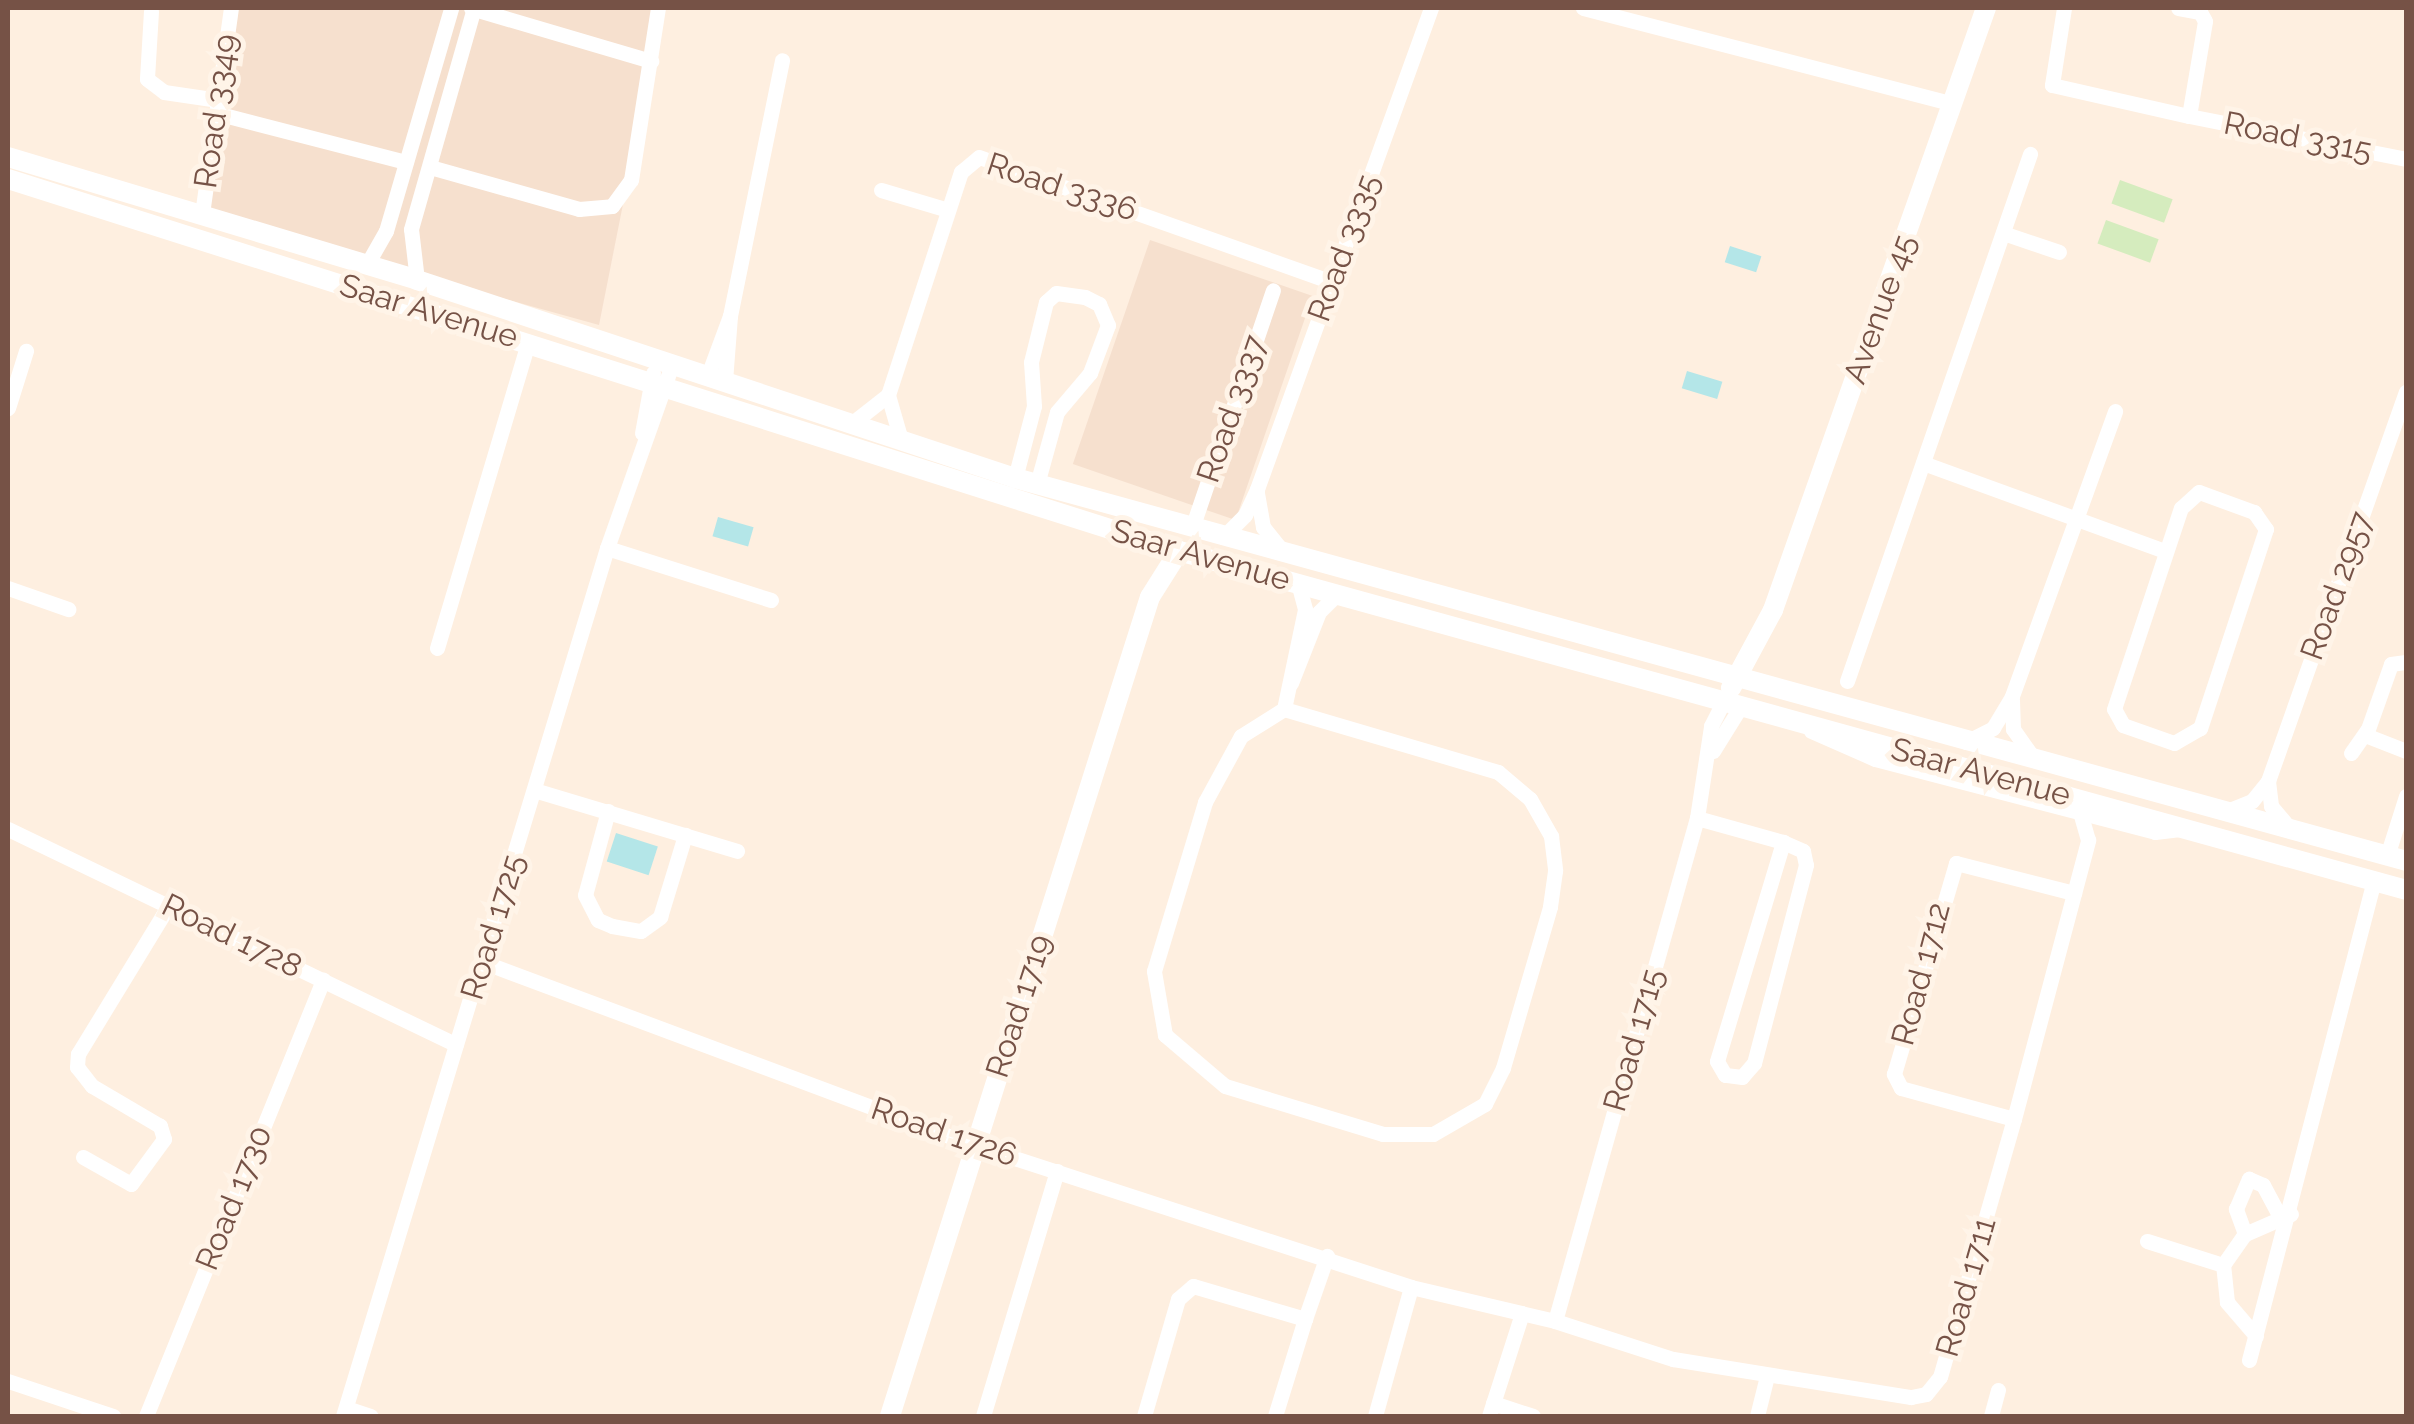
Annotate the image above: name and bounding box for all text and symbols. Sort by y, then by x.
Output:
street label: Road 3349 [186,31,246,191]
street label: Road 3315 [2221,104,2375,170]
street label: Road 3336 [982,145,1142,229]
street label: Road 3335 [1300,169,1388,327]
street label: Avenue 45 [1835,229,1925,389]
street label: Saar Avenue [334,265,524,357]
street label: Road 3337 [1189,330,1275,488]
street label: Road 2957 [2292,507,2382,665]
street label: Saar Avenue [1106,511,1296,599]
street label: Saar Avenue [1886,729,2076,815]
street label: Road 1725 [453,850,533,1004]
street label: Road 1728 [156,886,308,986]
street label: Road 1712 [1884,899,1958,1049]
street label: Road 1719 [978,930,1060,1082]
street label: Road 1715 [1595,964,1673,1116]
street label: Road 1726 [866,1089,1022,1175]
street label: Road 1730 [188,1120,280,1276]
street label: Road 1711 [1928,1213,2004,1361]

